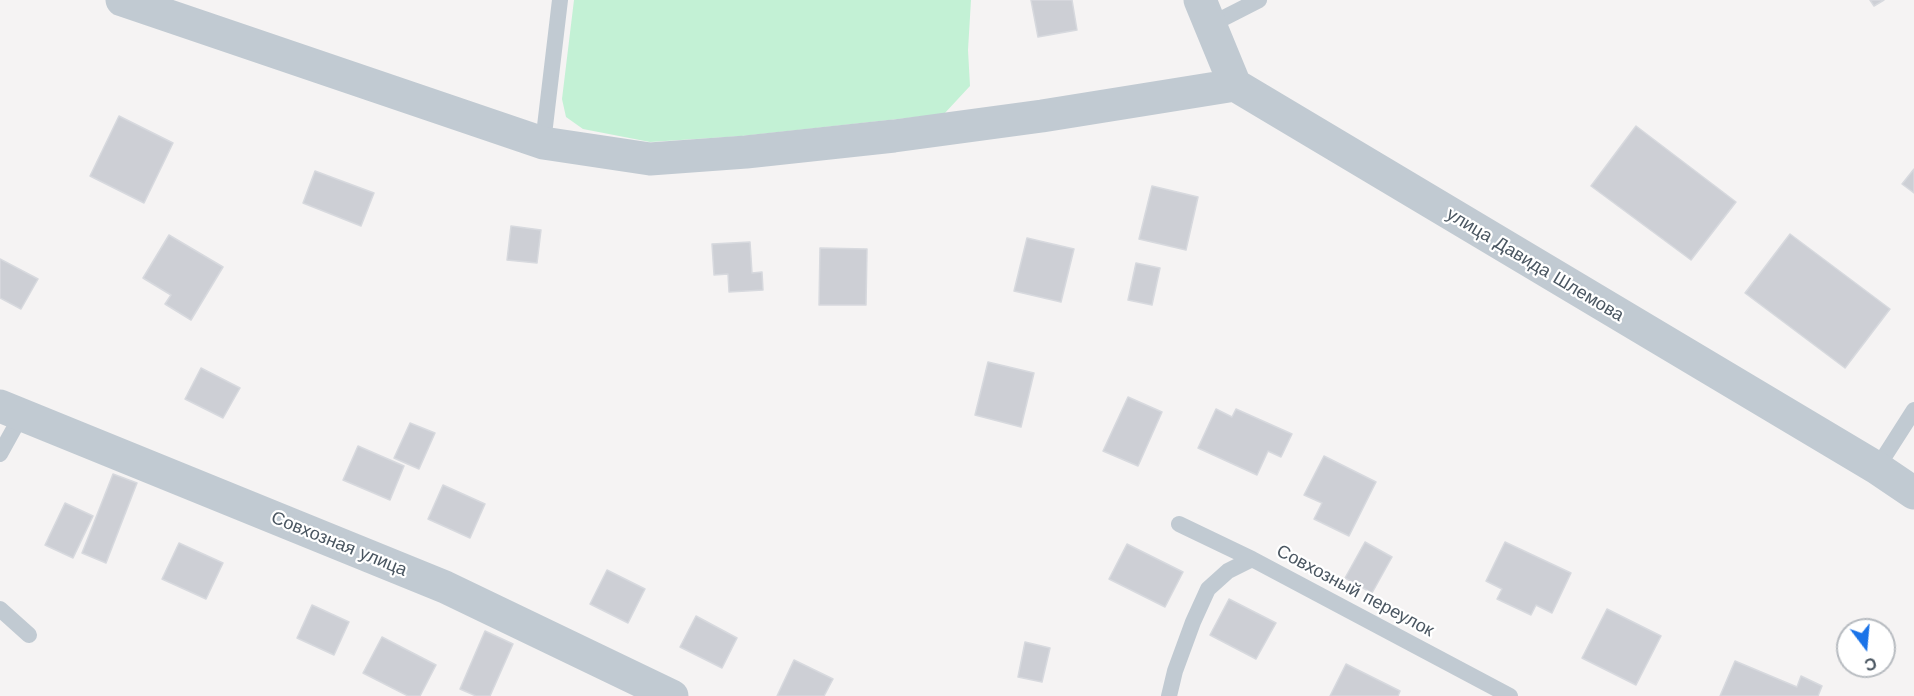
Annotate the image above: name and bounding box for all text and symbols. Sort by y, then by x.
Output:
street label: улица Давида Шлемова [1442,204,1628,326]
street label: Совхозная улица [268,507,410,581]
street label: Совхозный переулок [1273,540,1437,642]
north arrow [1836,618,1896,678]
text: С [1862,653,1879,675]

